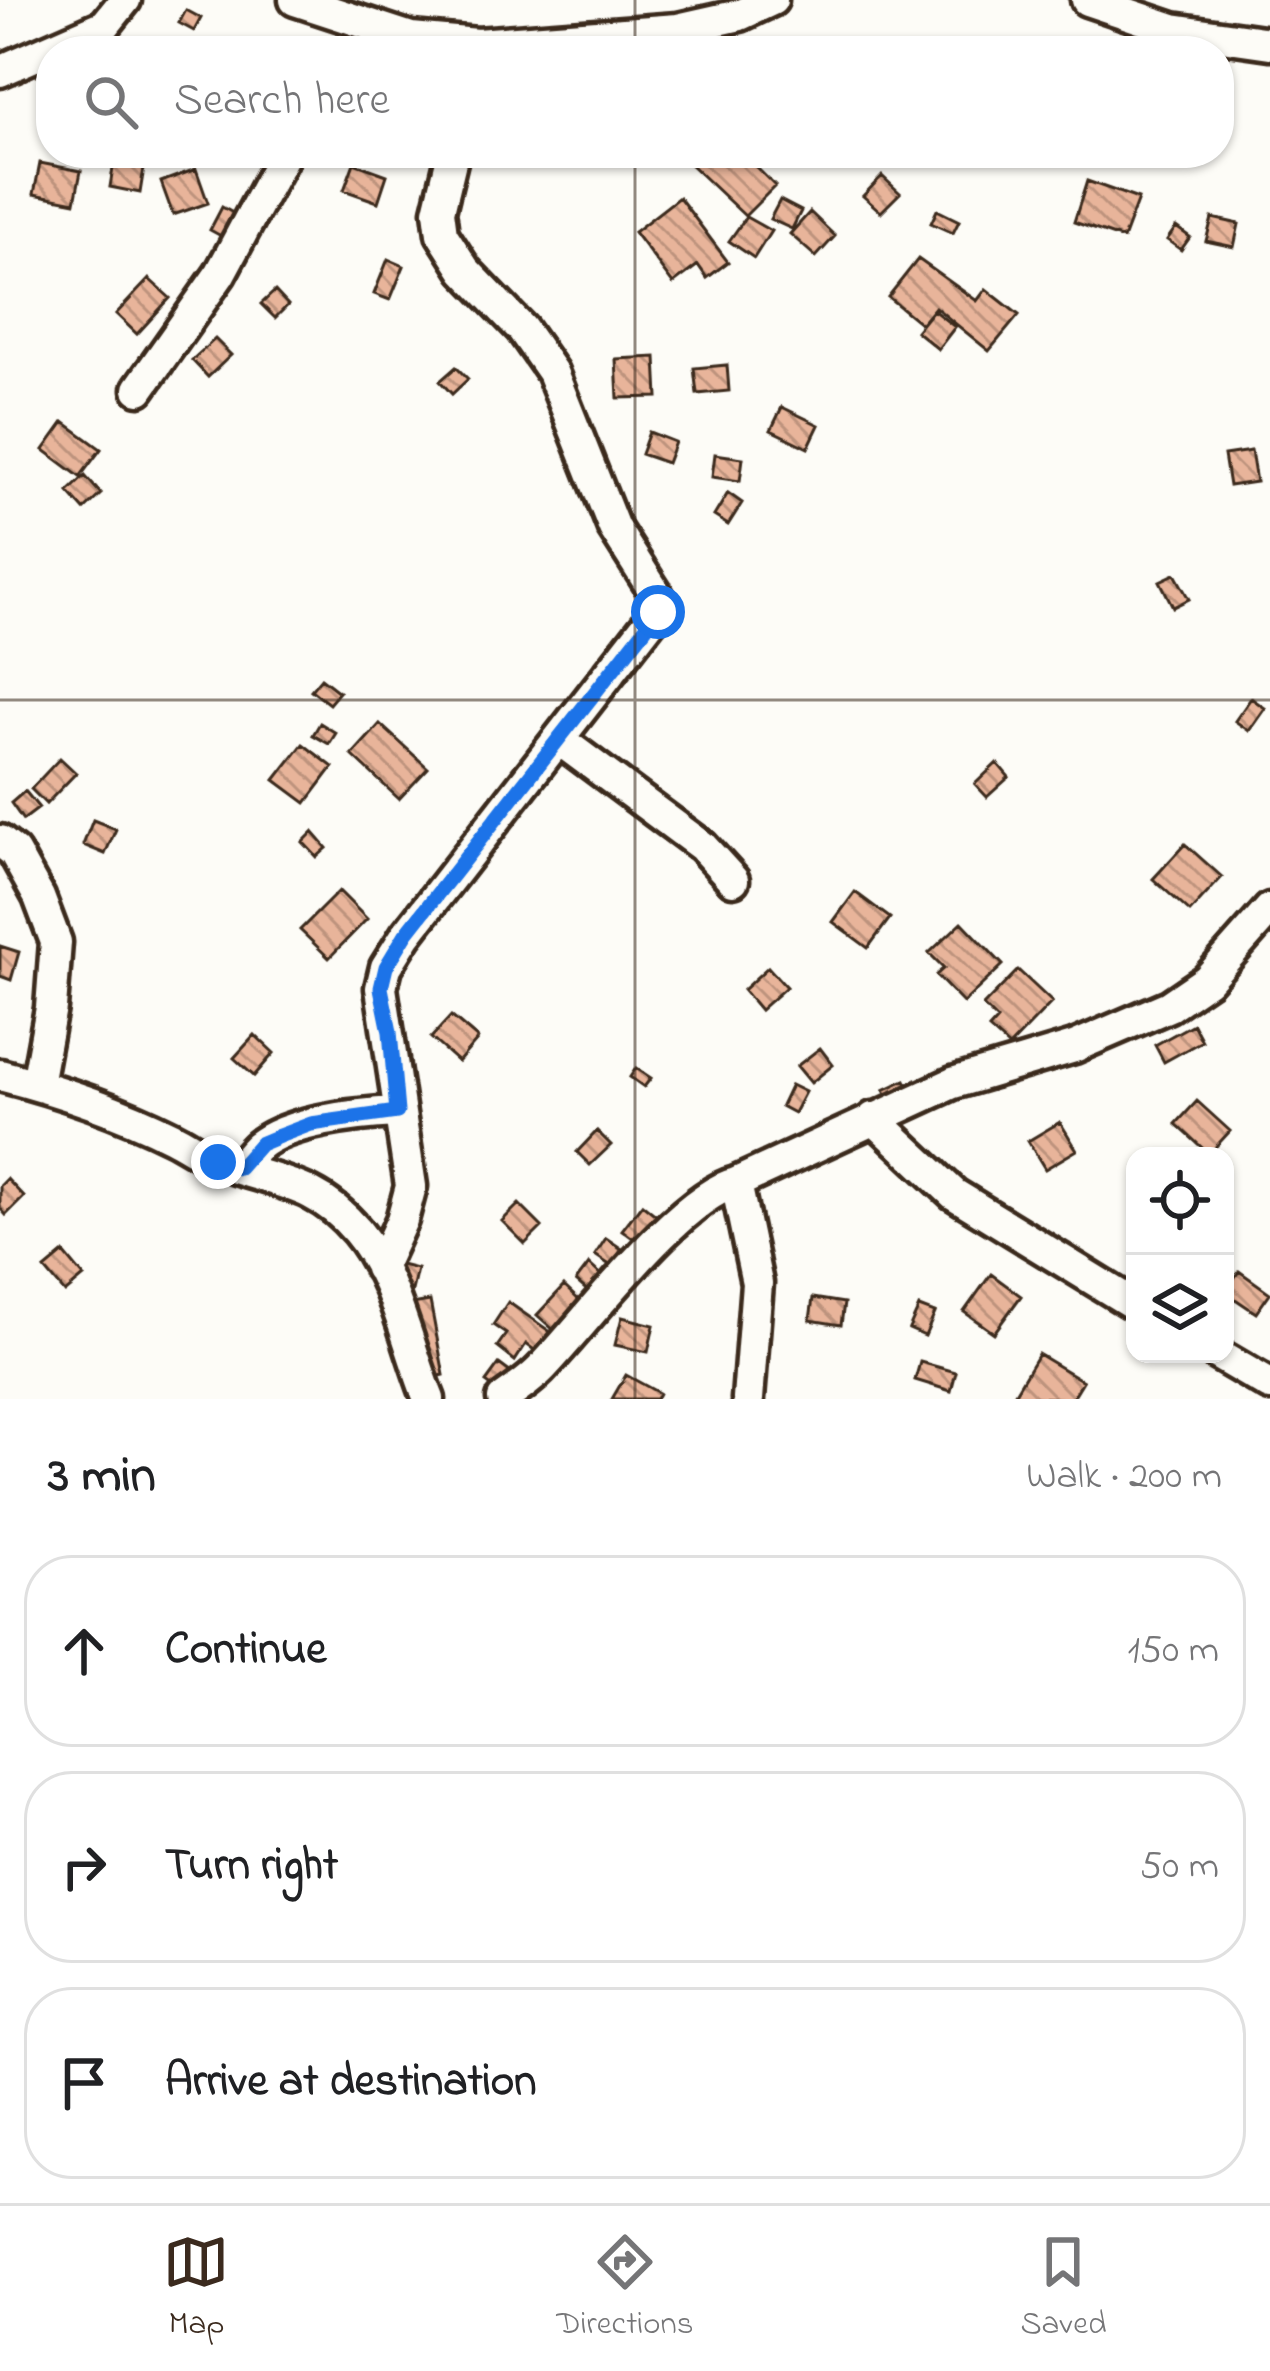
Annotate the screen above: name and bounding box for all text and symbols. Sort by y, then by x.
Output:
search box [36,36,1234,168]
icon: search [78,69,144,135]
text: Search here [174,69,390,135]
route start [631,585,685,639]
route end [191,1135,245,1189]
map controls [1126,1147,1234,1363]
button: locate [1126,1147,1234,1255]
button: layers [1126,1255,1234,1363]
text: 3 min [48,1440,156,1515]
text: Walk · 200 m [1026,1449,1222,1506]
icon: ahead [51,1618,117,1684]
text: Continue [165,1618,326,1684]
text: 150 m [1127,1623,1219,1680]
icon: right [51,1834,117,1900]
text: Turn right [165,1834,338,1900]
text: 50 m [1140,1839,1219,1896]
icon: arrive [51,2050,117,2116]
text: Arrive at destination [165,2050,536,2116]
tab: Map [163,2229,229,2349]
tab: Directions [556,2229,694,2349]
tab: Saved [1020,2229,1107,2349]

